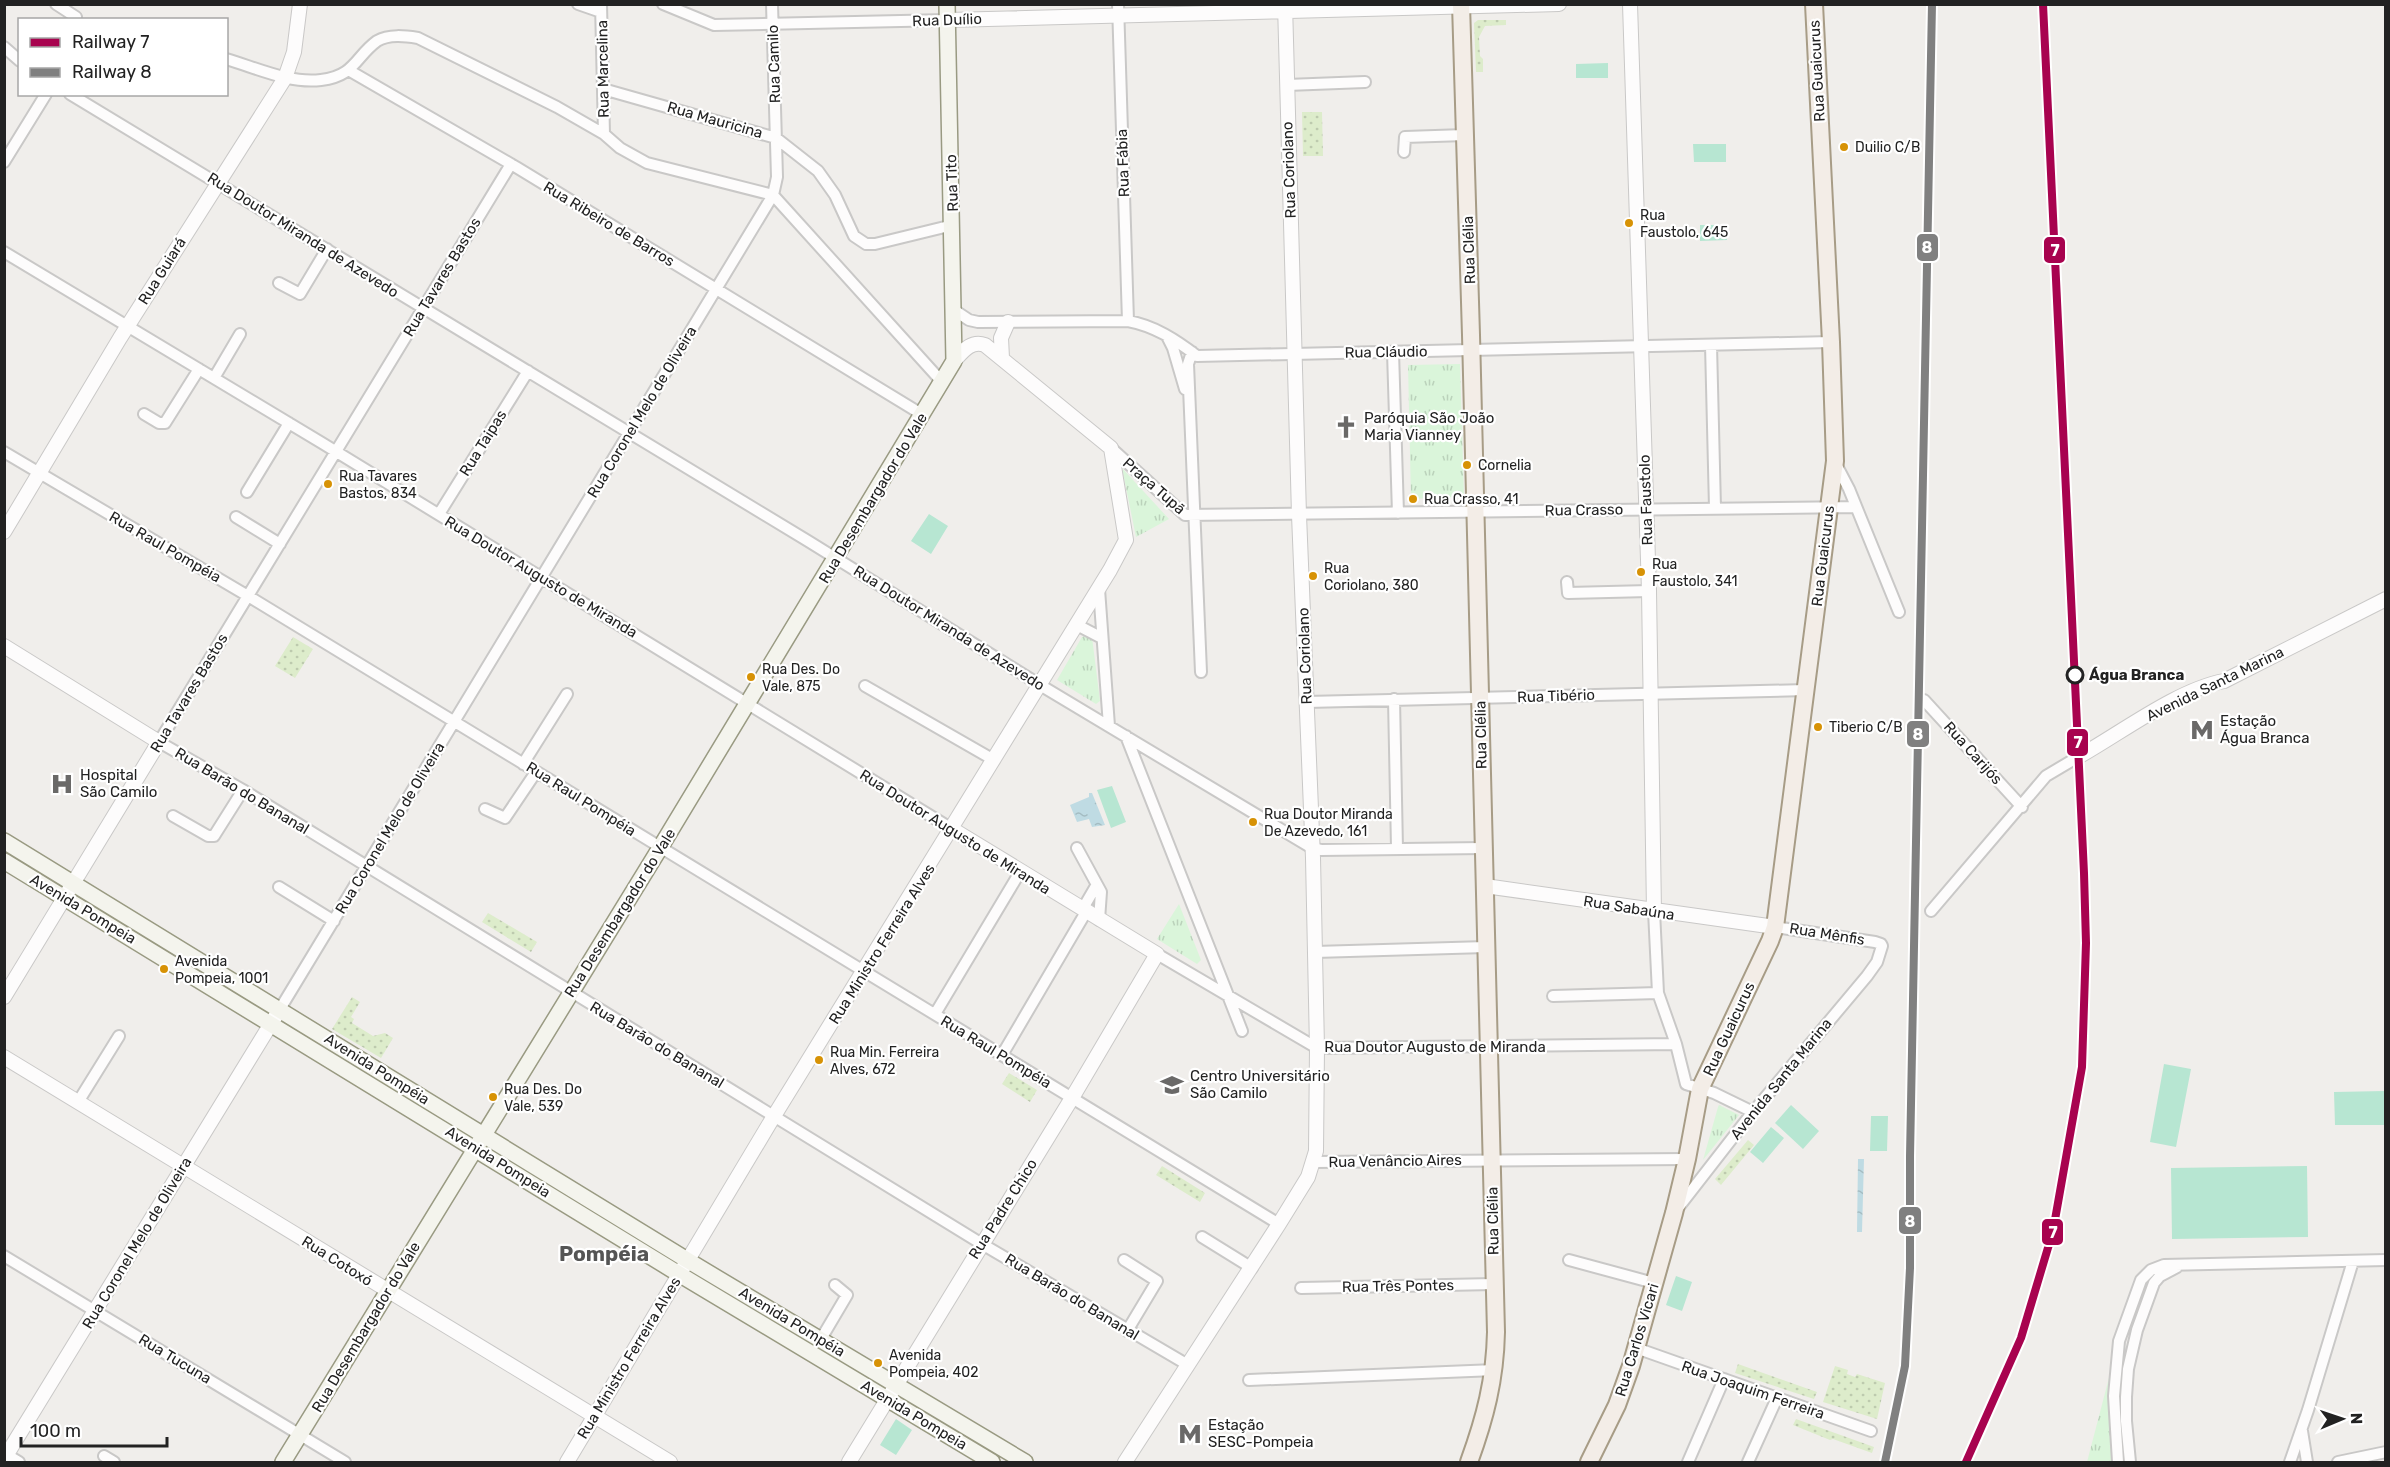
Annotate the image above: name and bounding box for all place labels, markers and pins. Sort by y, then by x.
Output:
place label: Duilio C/B [1855,139,1920,156]
marker: Duilio C/B [1838,141,1850,153]
place label: Rua Faustolo, 645 [1640,207,1728,241]
marker: Rua Faustolo, 645 [1623,217,1635,229]
place label: Paróquia São João Maria Vianney [1364,409,1494,444]
church icon: Paróquia São João Maria Vianney [1333,414,1359,440]
place label: Cornelia [1478,457,1532,474]
marker: Cornelia [1461,459,1473,471]
place label: Rua Tavares Bastos, 834 [339,468,417,502]
marker: Rua Tavares Bastos, 834 [322,478,334,490]
place label: Rua Crasso, 41 [1424,491,1519,508]
marker: Rua Crasso, 41 [1407,493,1419,505]
place label: Rua Faustolo, 341 [1652,556,1738,590]
place label: Rua Coriolano, 380 [1324,560,1419,594]
marker: Rua Faustolo, 341 [1635,566,1647,578]
marker: Rua Coriolano, 380 [1307,570,1319,582]
place label: Rua Des. Do Vale, 875 [762,661,840,695]
marker: Água Branca [2066,666,2084,684]
place label: Água Branca [2089,666,2184,684]
marker: Rua Des. Do Vale, 875 [745,671,757,683]
place label: Estação Água Branca [2220,712,2309,747]
metro station icon: Estação Água Branca [2189,717,2215,743]
place label: Tiberio C/B [1829,719,1903,736]
marker: Tiberio C/B [1812,721,1824,733]
place label: Hospital São Camilo [80,766,157,801]
hospital icon: Hospital São Camilo [49,771,75,797]
place label: Rua Doutor Miranda De Azevedo, 161 [1264,806,1393,840]
marker: Rua Doutor Miranda De Azevedo, 161 [1247,816,1259,828]
place label: Avenida Pompeia, 1001 [175,953,268,987]
marker: Avenida Pompeia, 1001 [158,963,170,975]
place label: Rua Min. Ferreira Alves, 672 [830,1044,939,1078]
marker: Rua Min. Ferreira Alves, 672 [813,1054,825,1066]
place label: Centro Universitário São Camilo [1190,1067,1330,1102]
school or university icon: Centro Universitário São Camilo [1159,1072,1185,1098]
place label: Rua Des. Do Vale, 539 [504,1081,582,1115]
marker: Rua Des. Do Vale, 539 [487,1091,499,1103]
place label: Avenida Pompeia, 402 [889,1347,978,1381]
marker: Avenida Pompeia, 402 [872,1357,884,1369]
place label: Estação SESC-Pompeia [1208,1416,1313,1451]
metro station icon: Estação SESC-Pompeia [1177,1421,1203,1447]

